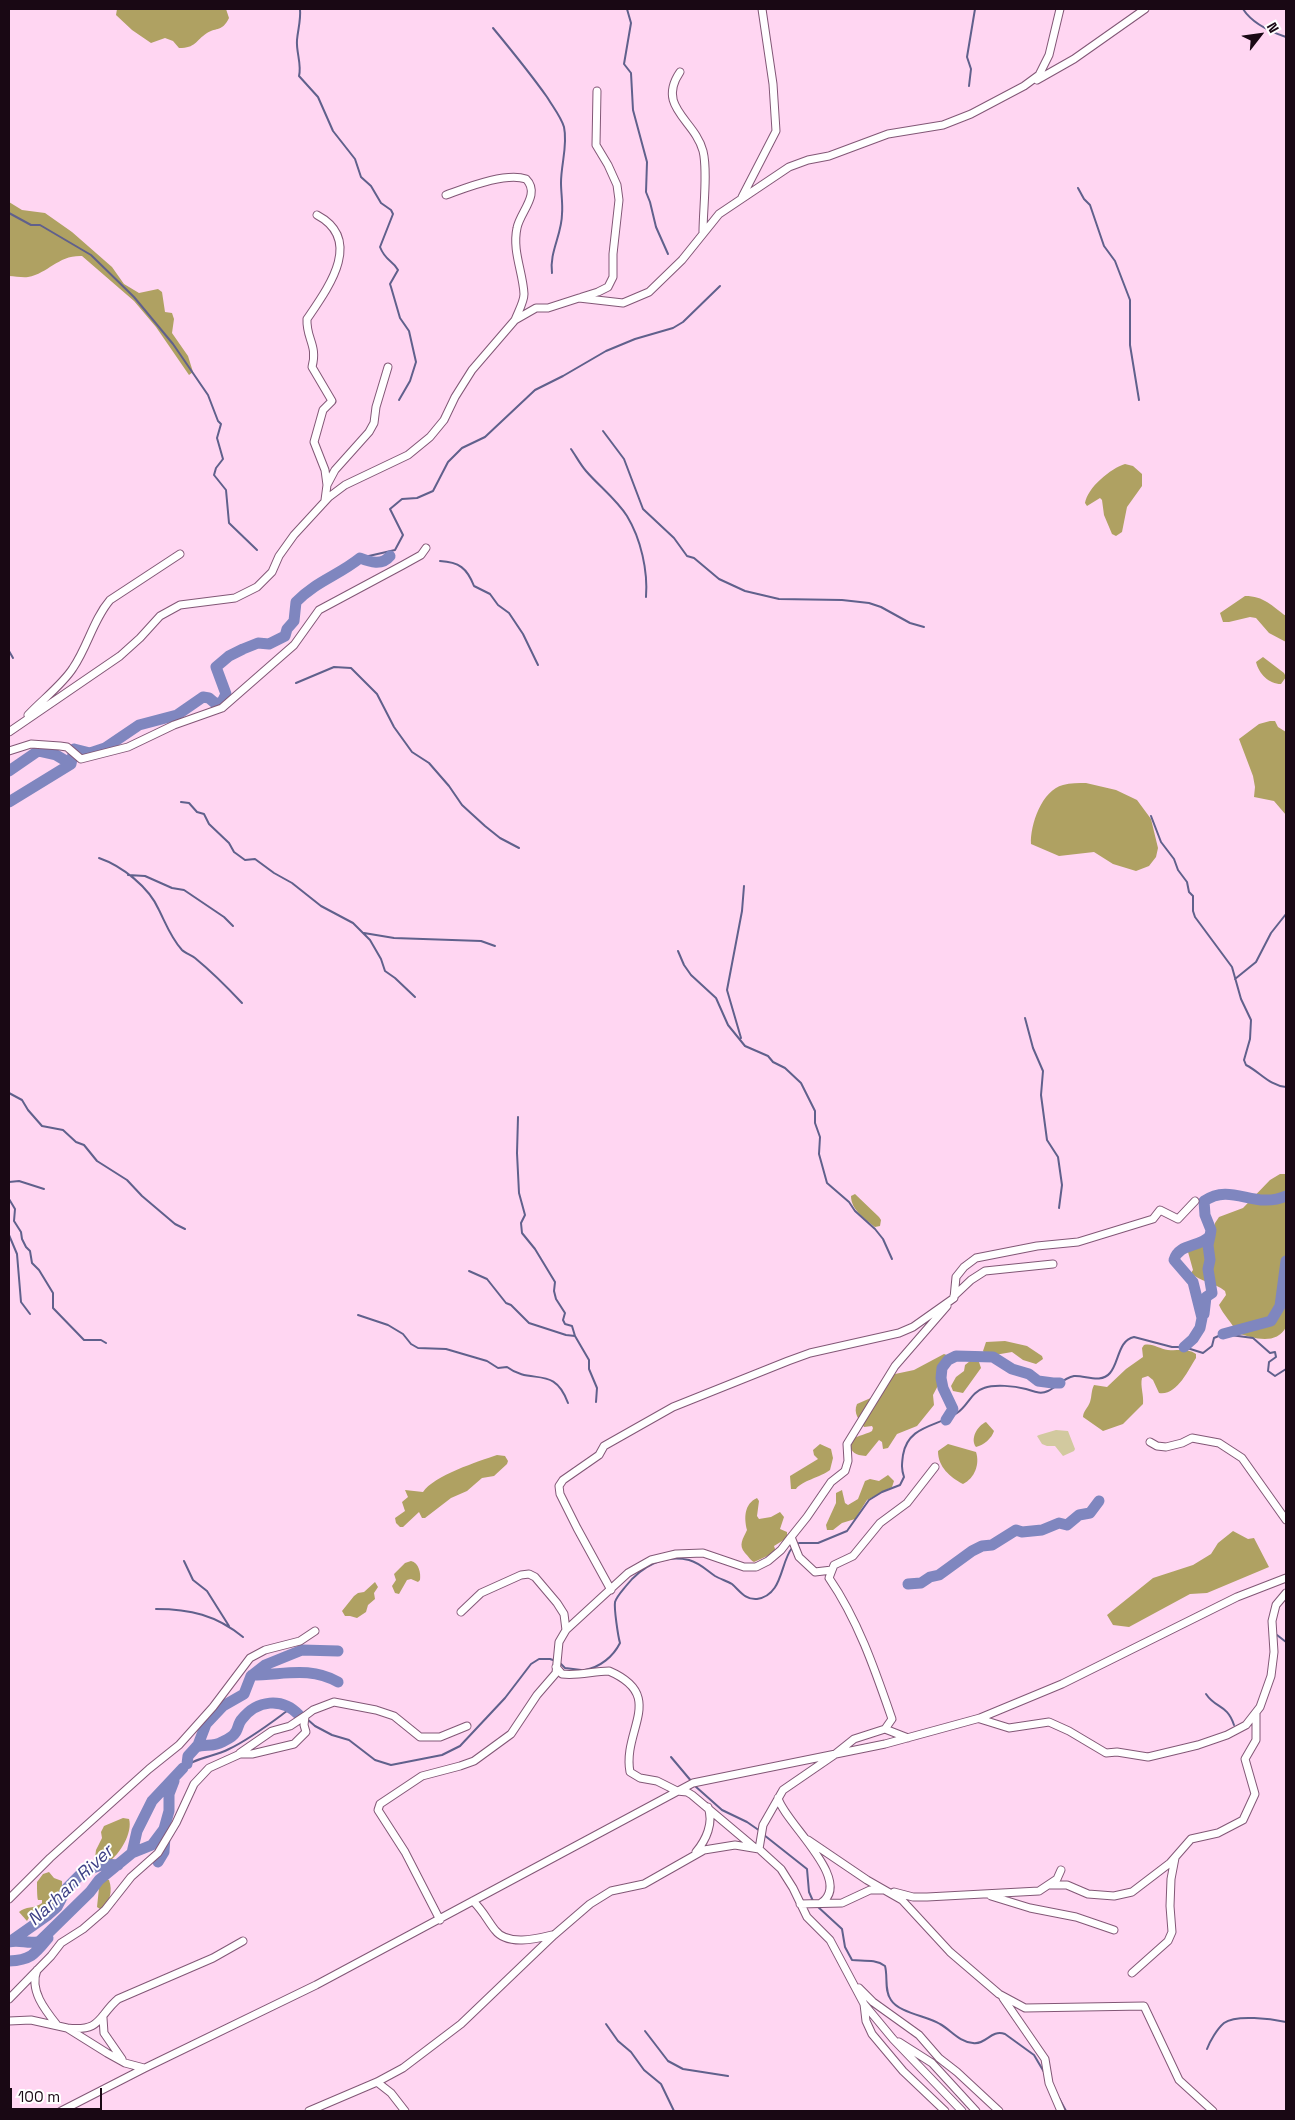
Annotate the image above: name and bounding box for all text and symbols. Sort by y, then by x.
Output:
north arrow [1235,10,1285,60]
text: N [1263,19,1283,36]
water label: Narhan River [24,1841,118,1931]
scale bar [12,2078,105,2110]
text: 100 m [18,2087,60,2106]

